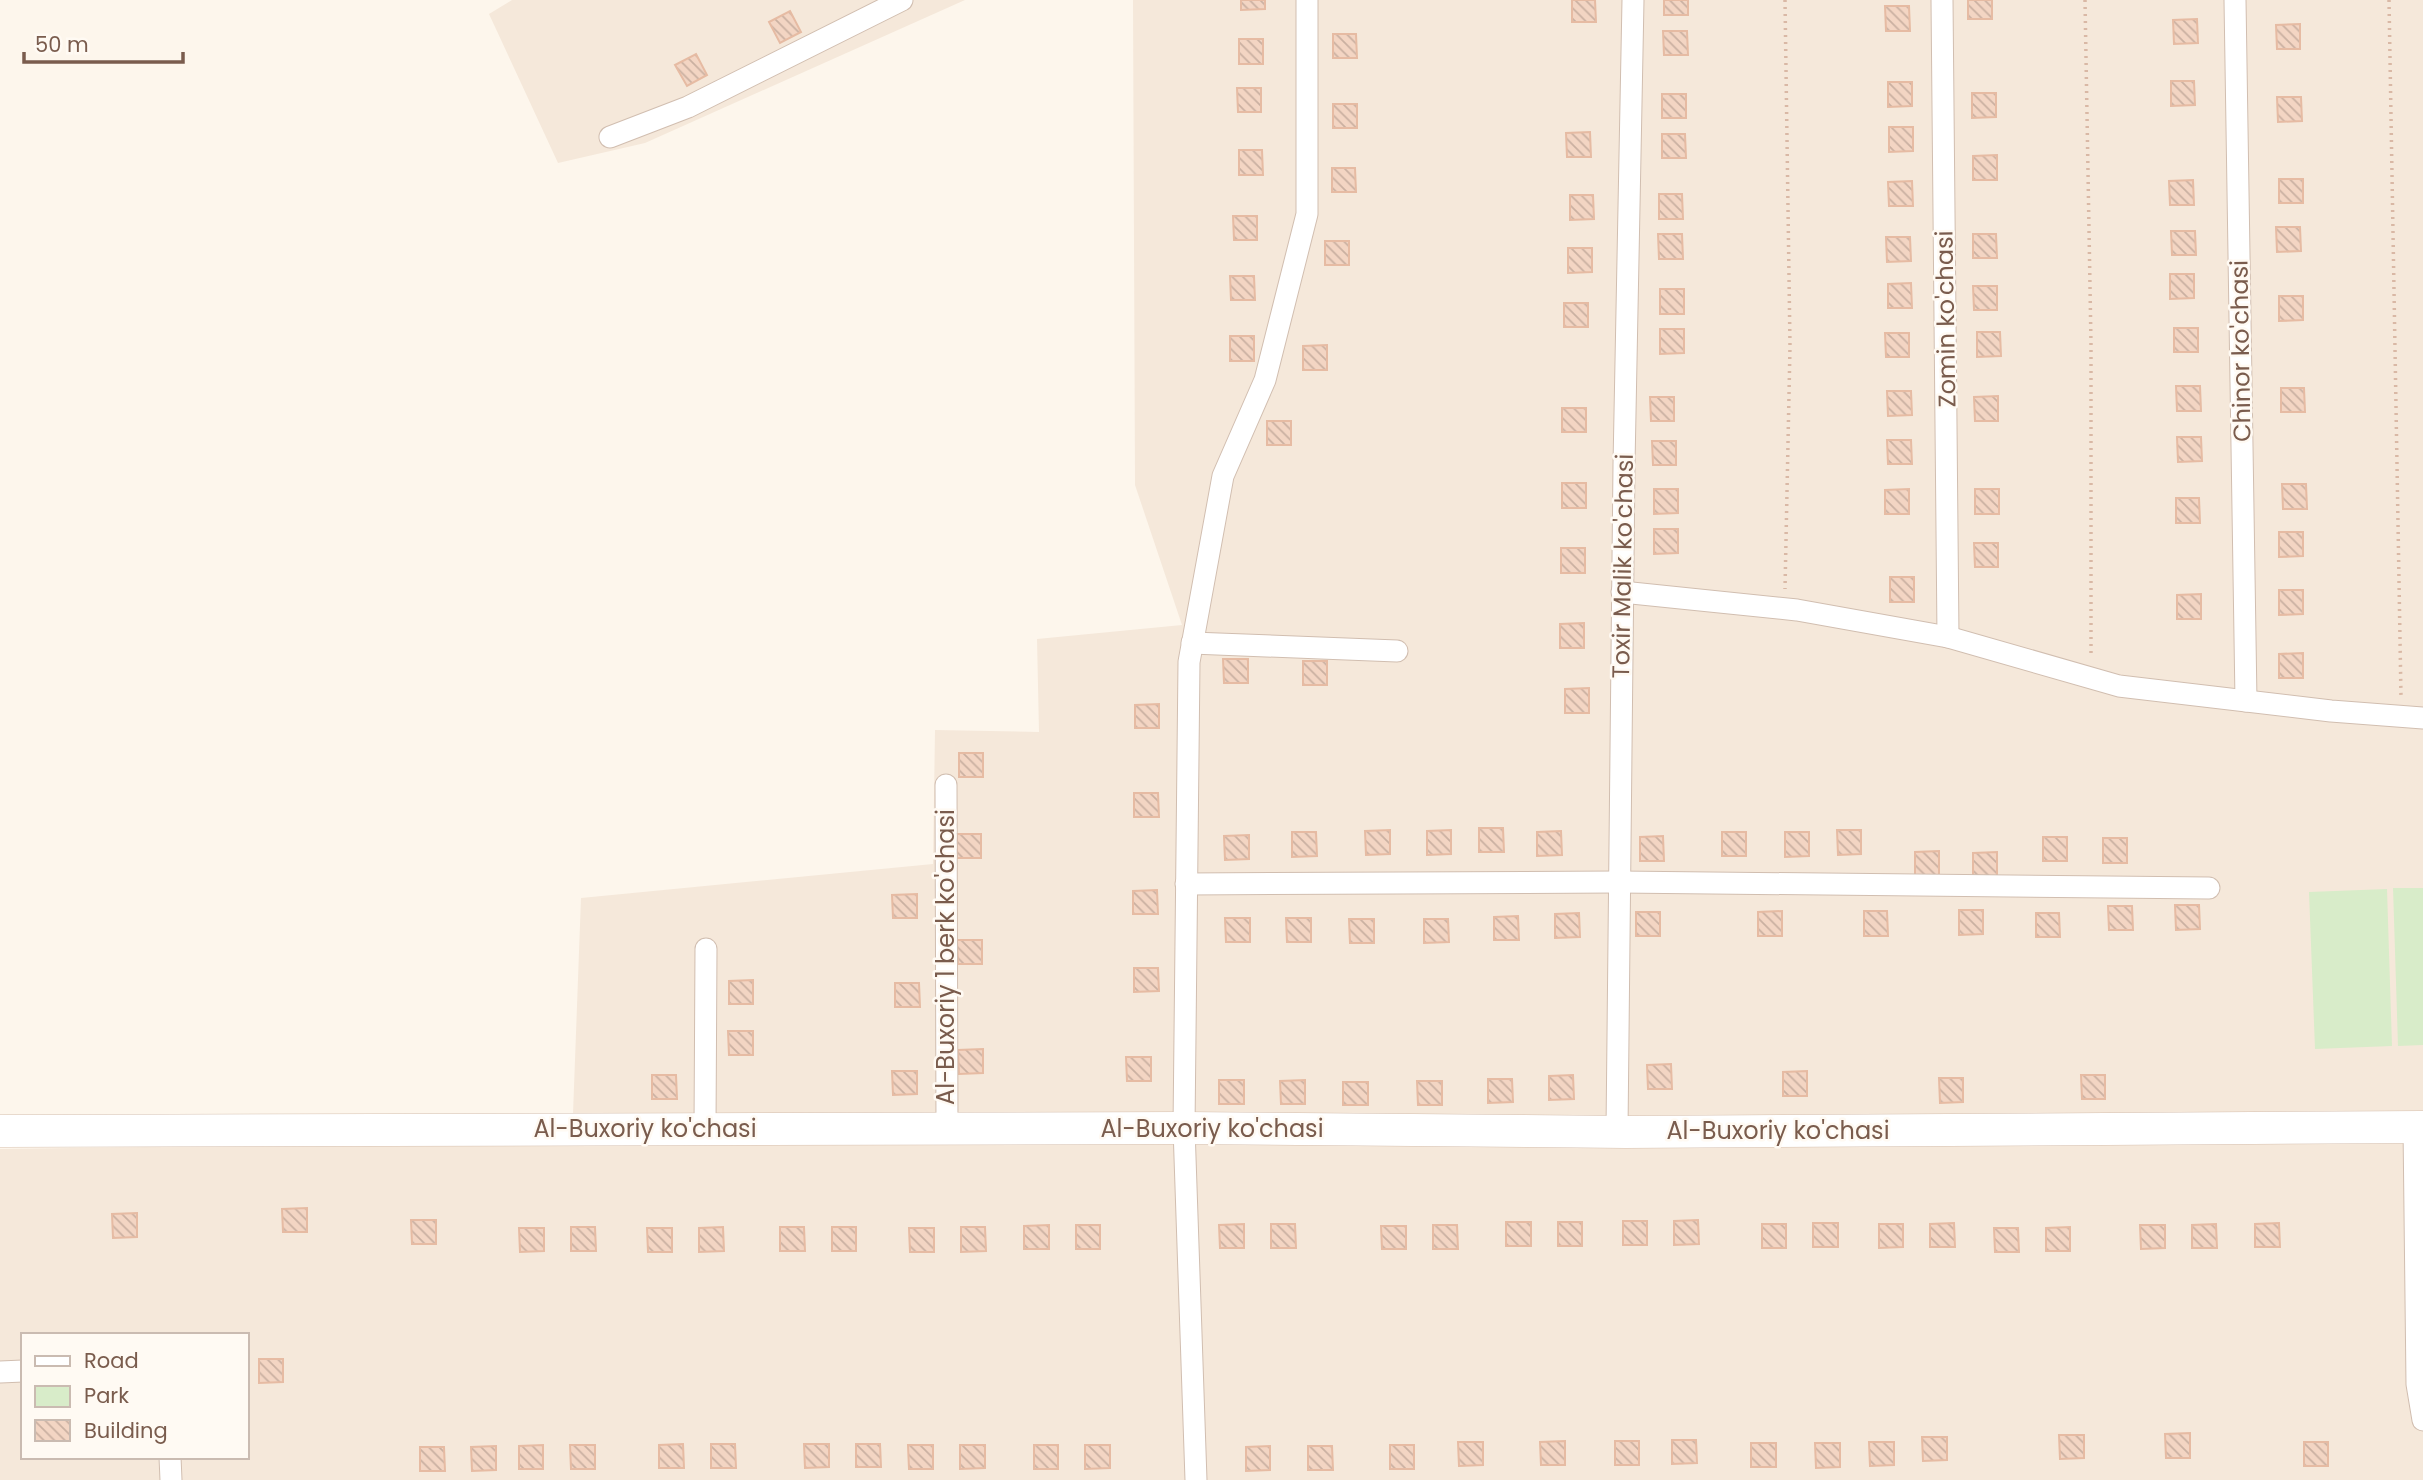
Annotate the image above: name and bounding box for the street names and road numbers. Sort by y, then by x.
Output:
street label: Zomin ko'chasi [1927,230,1964,408]
street label: Chinor ko'chasi [2222,260,2259,442]
street label: Toxir Malik ko'chasi [1604,453,1641,679]
street label: Al-Buxoriy 1 berk ko'chasi [929,809,962,1105]
street label: Al-Buxoriy ko'chasi [533,1112,757,1145]
street label: Al-Buxoriy ko'chasi [1100,1112,1324,1145]
street label: Al-Buxoriy ko'chasi [1666,1114,1890,1147]

